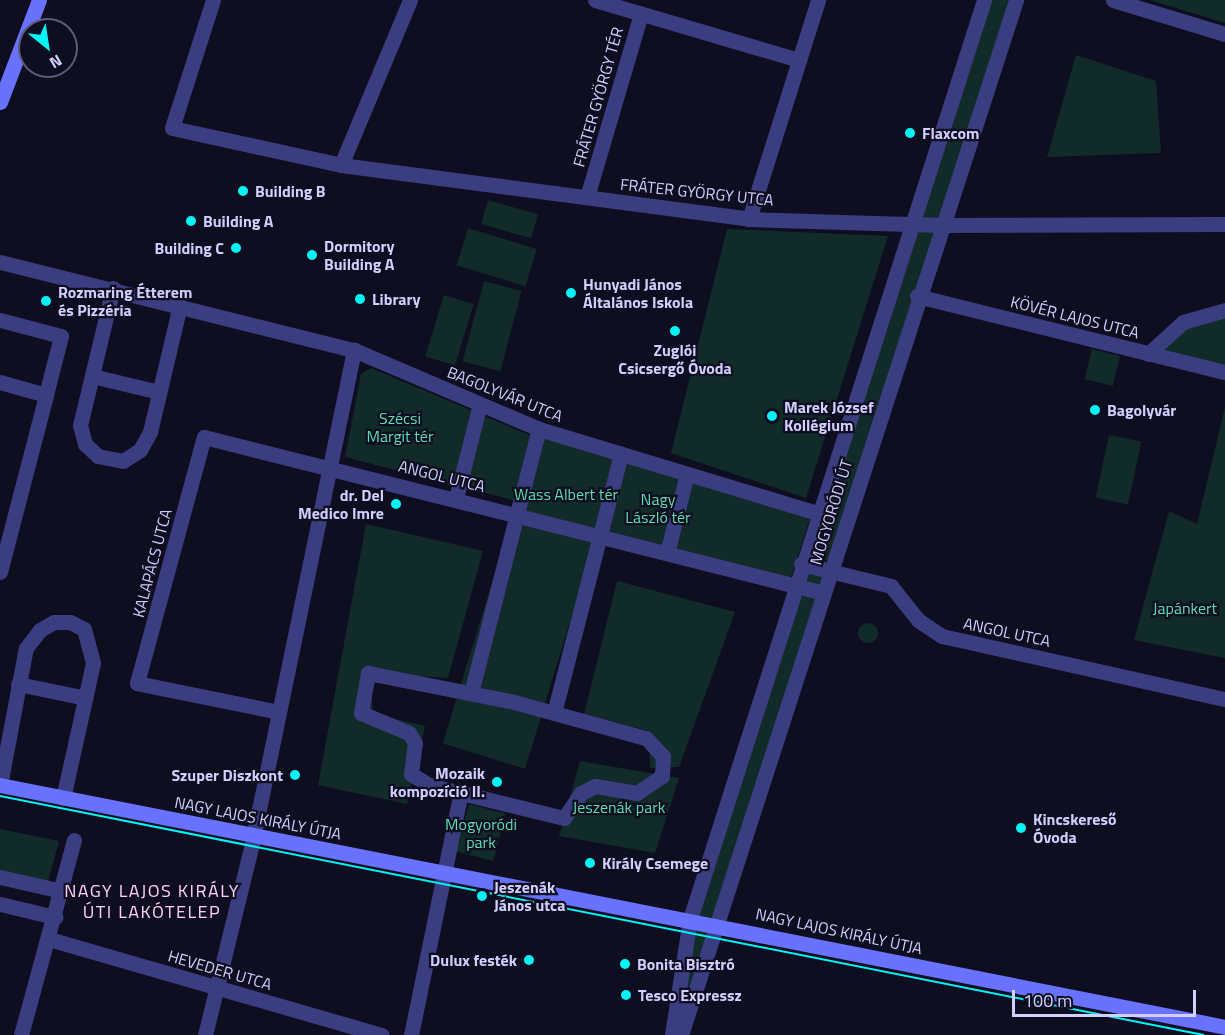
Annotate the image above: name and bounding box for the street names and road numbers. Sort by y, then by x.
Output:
street label: FRÁTER GYÖRGY TÉR [569,25,627,169]
street label: FRÁTER GYÖRGY UTCA [619,174,775,210]
street label: KÖVÉR LAJOS UTCA [1009,292,1141,342]
street label: BAGOLYVÁR UTCA [444,362,566,426]
street label: ANGOL UTCA [397,456,487,496]
street label: MOGYORÓDI ÚT [806,457,856,567]
street label: KALAPÁCS UTCA [128,507,176,619]
street label: ANGOL UTCA [962,613,1052,651]
street label: NAGY LAJOS KIRÁLY ÚTJA [173,792,343,844]
street label: NAGY LAJOS KIRÁLY ÚTJA [754,904,924,958]
street label: HEVEDER UTCA [166,946,274,994]

